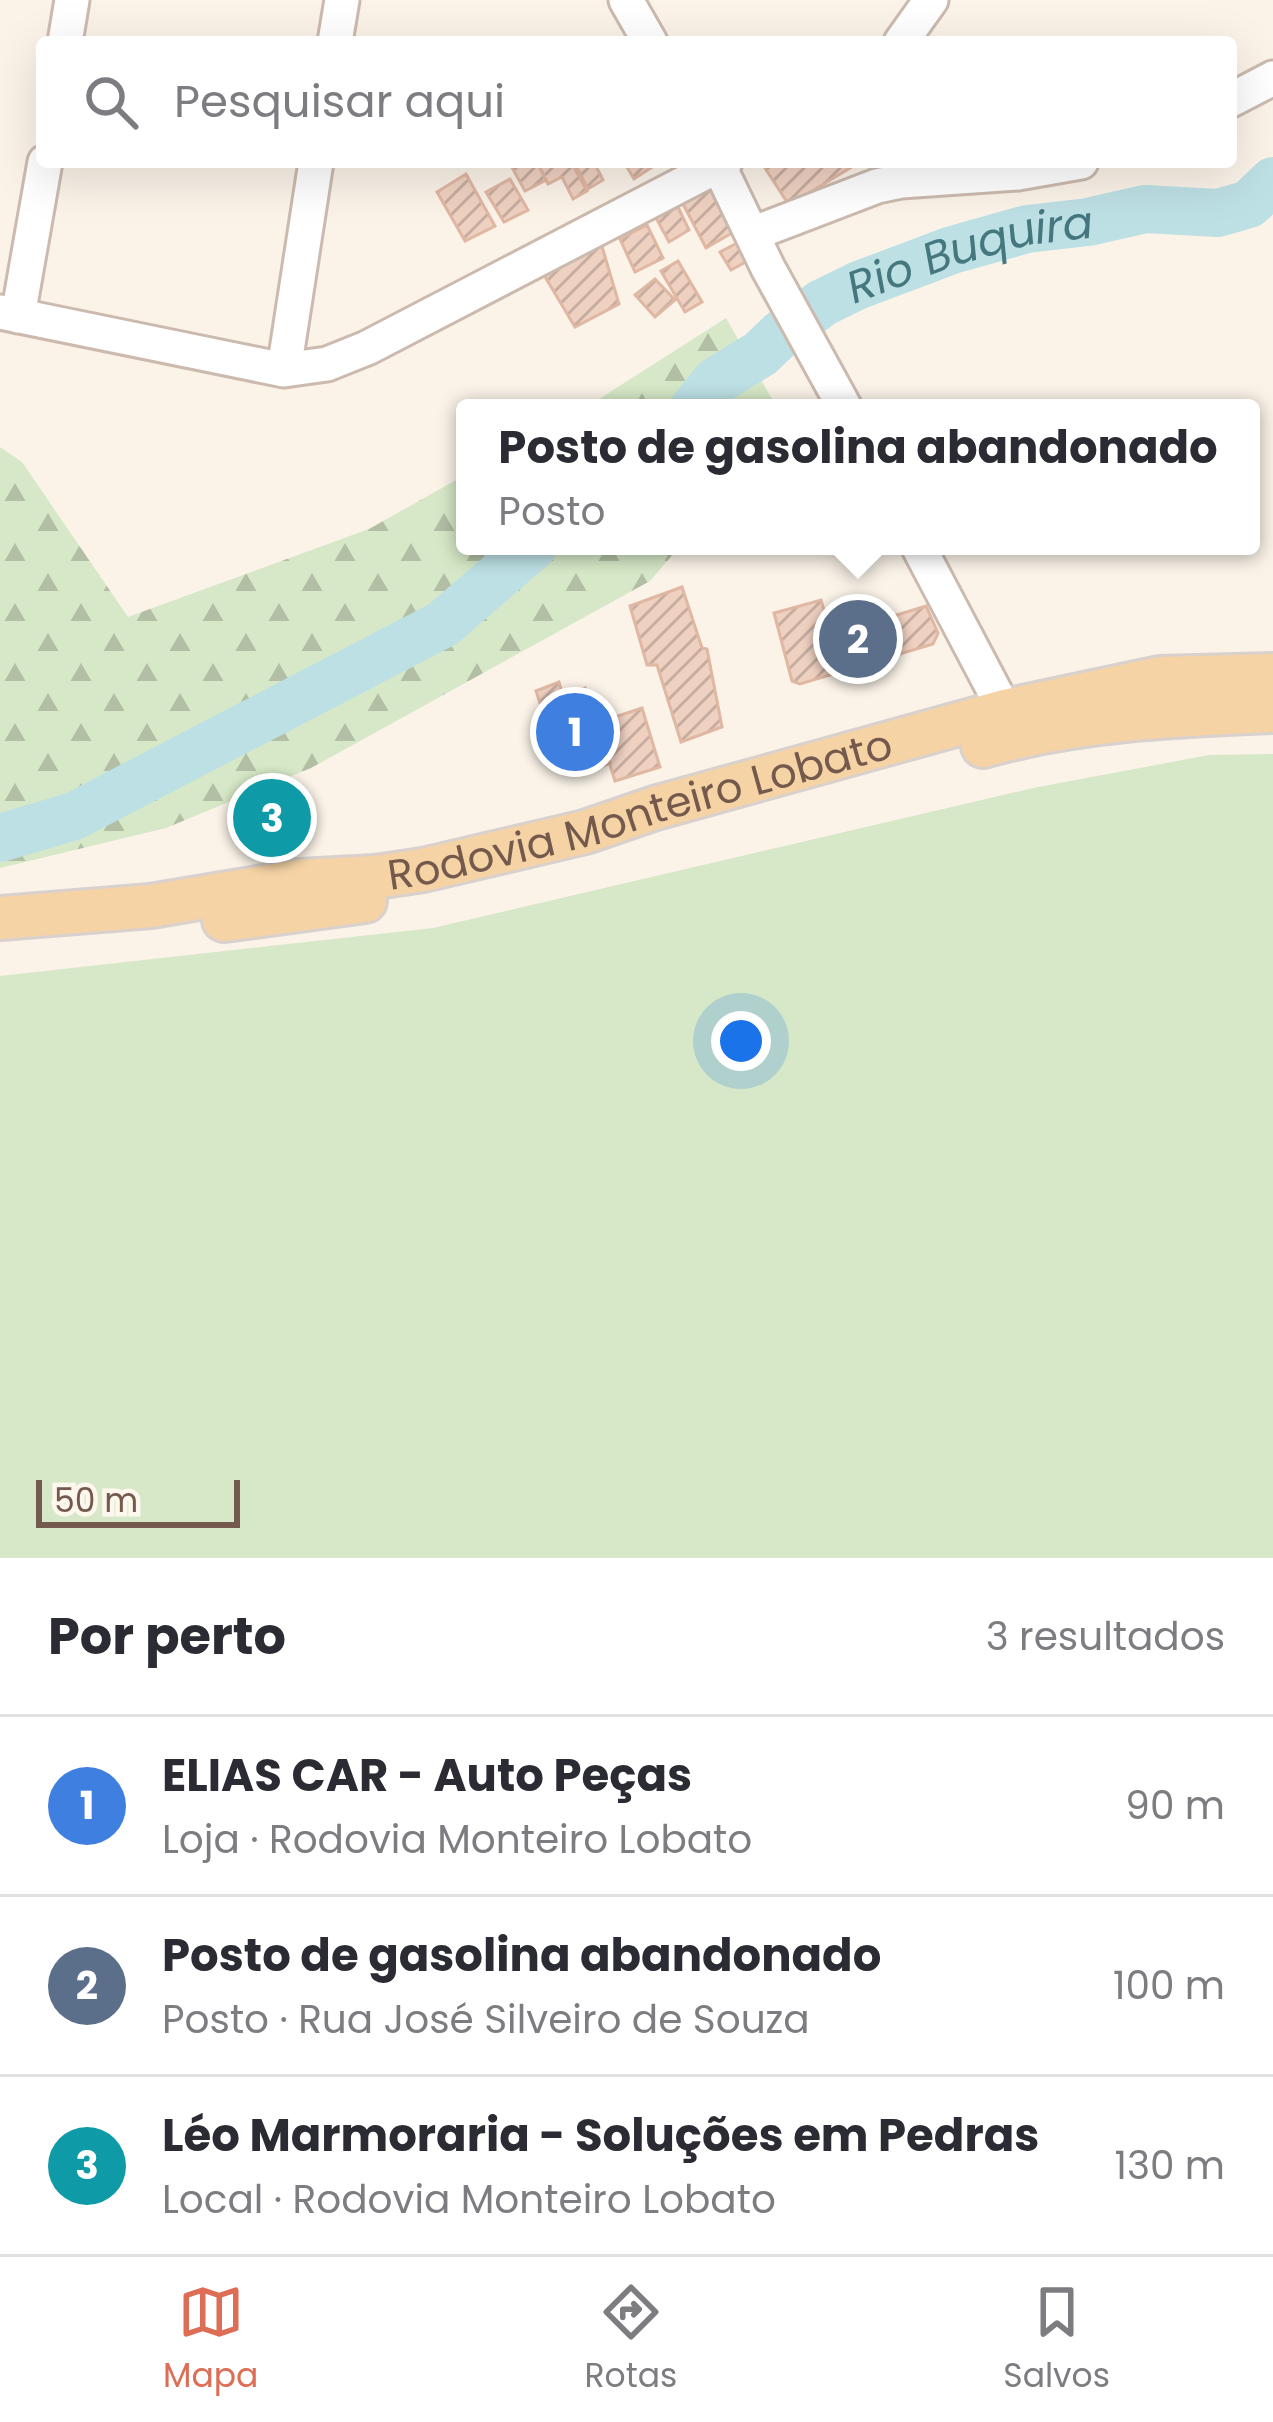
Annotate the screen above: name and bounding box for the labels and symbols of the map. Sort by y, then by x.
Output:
water label: Rio Buquira [837,190,1096,318]
pin: 2 [819,594,897,684]
pin: 1 [536,687,614,777]
street label: Rodovia Monteiro Lobato [383,714,899,904]
pin: 3 [233,773,311,863]
your location [711,1011,771,1071]
scale bar [36,1474,240,1527]

